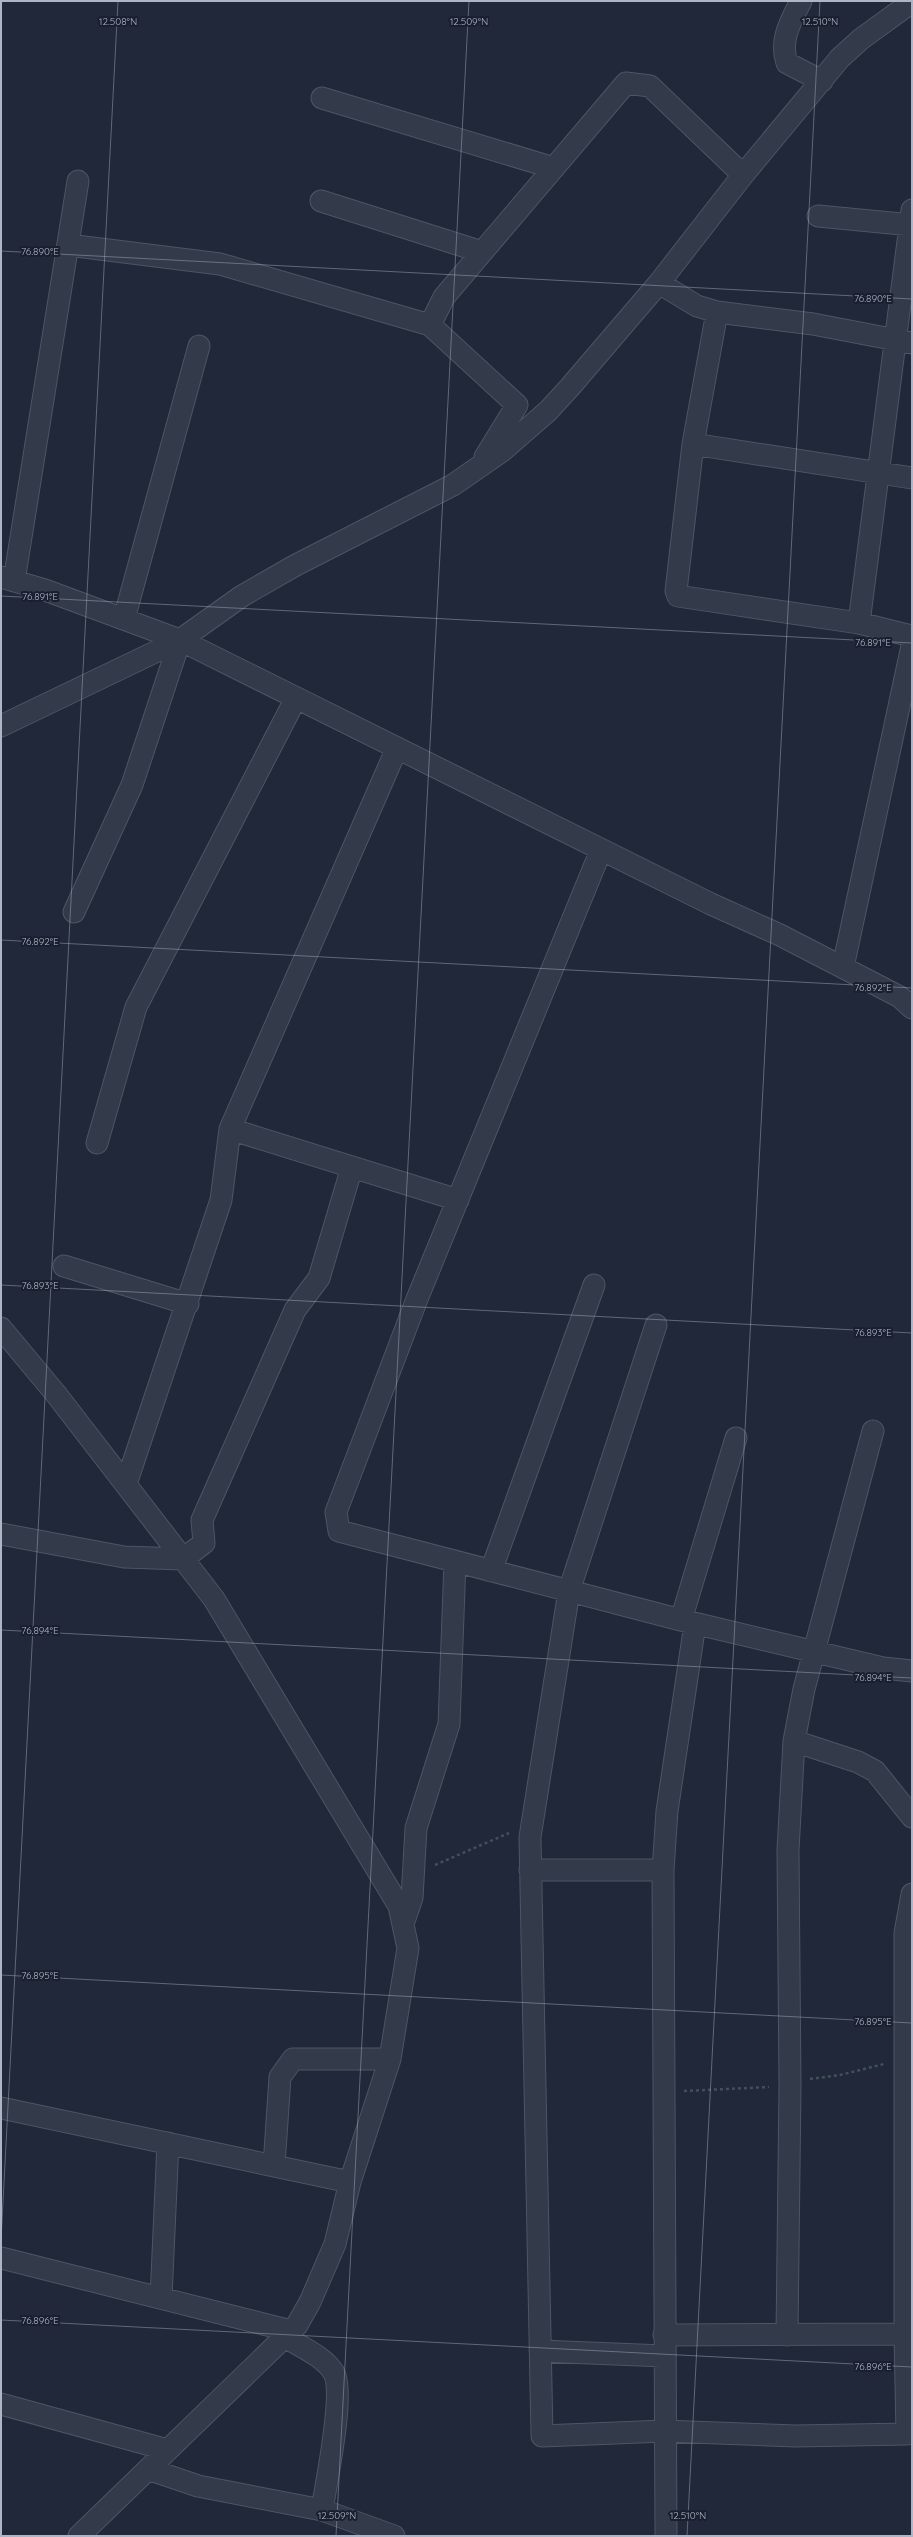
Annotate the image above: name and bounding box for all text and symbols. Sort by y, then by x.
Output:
text: 12.508°N [99,15,137,28]
text: 12.509°N [450,15,488,28]
text: 12.510°N [802,15,838,28]
text: 76.890°E [21,245,59,258]
text: 76.890°E [854,292,892,305]
text: 76.891°E [22,590,58,603]
text: 76.891°E [855,636,891,649]
text: 76.892°E [21,935,59,948]
text: 76.892°E [854,981,892,994]
text: 76.893°E [21,1279,59,1292]
text: 76.893°E [854,1326,892,1339]
text: 76.894°E [21,1624,59,1637]
text: 76.894°E [854,1671,892,1684]
text: 76.895°E [21,1969,59,1982]
text: 76.895°E [854,2015,892,2028]
text: 76.896°E [21,2314,59,2327]
text: 76.896°E [854,2360,892,2373]
text: 12.509°N [318,2509,356,2522]
text: 12.510°N [670,2509,706,2522]

